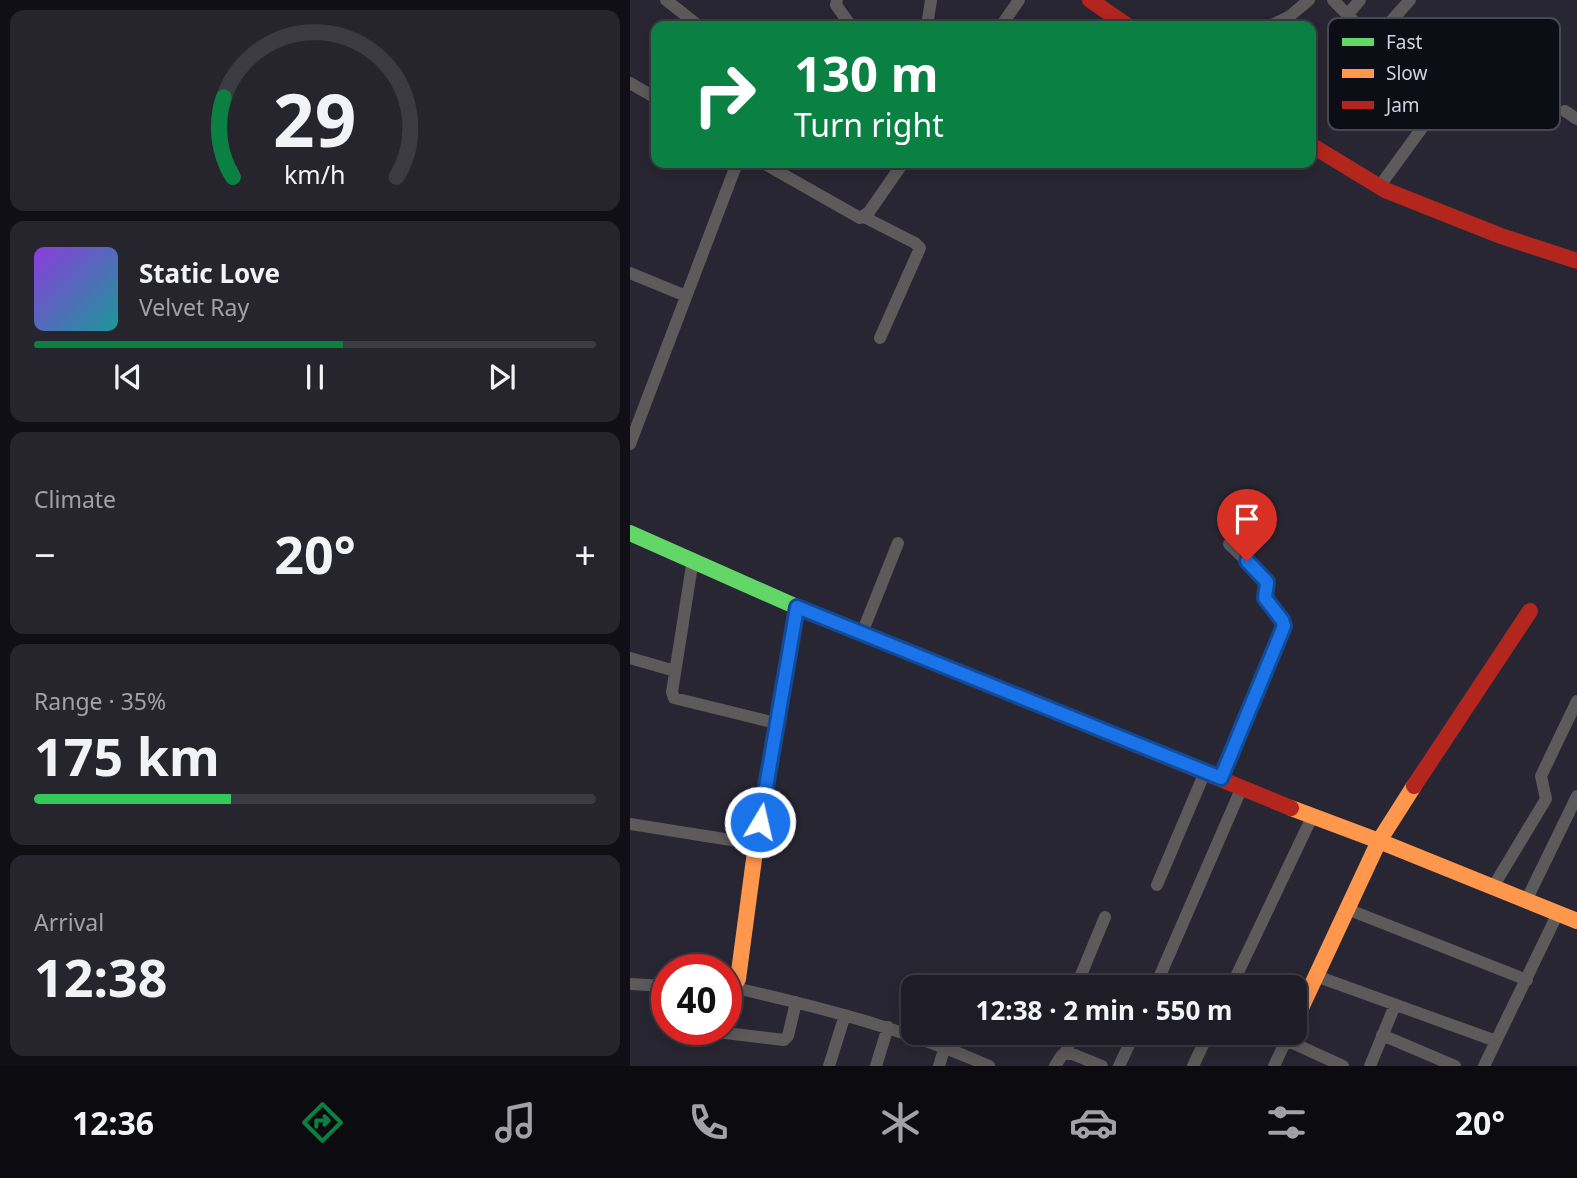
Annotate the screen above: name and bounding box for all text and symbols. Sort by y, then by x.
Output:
legend [1328,18,1560,130]
text: Fast [1386,29,1423,55]
text: 130 m [794,40,939,106]
icon: right [679,49,770,140]
text: Slow [1386,60,1427,86]
text: 29 [273,69,357,168]
text: Jam [1384,92,1420,118]
text: Turn right [794,103,944,146]
text: km/h [284,156,346,190]
text: Static Love [139,255,280,291]
text: Velvet Ray [139,291,249,323]
icon: previous [109,358,147,396]
icon: pause [296,358,334,396]
icon: next [483,358,521,396]
text: Climate [34,483,116,515]
pin [1217,489,1277,561]
icon: arrive [1228,500,1266,538]
text: 20° [274,518,356,589]
text: − [34,528,56,580]
text: + [574,528,596,580]
text: Range · 35% [34,685,166,717]
text: 175 km [34,720,220,791]
position arrow [723,785,797,859]
text: Arrival [34,906,104,938]
text: 12:38 [34,941,168,1012]
speed limit sign: 40 [651,954,742,1045]
text: 12:38 · 2 min · 550 m [976,992,1232,1028]
icon: directions [298,1098,347,1147]
icon: music [491,1098,540,1147]
icon: phone [684,1098,733,1147]
icon: climate [876,1098,925,1147]
icon: car [1069,1098,1118,1147]
icon: filters [1262,1098,1311,1147]
text: 12:36 [72,1101,154,1144]
text: 20° [1455,1101,1505,1144]

